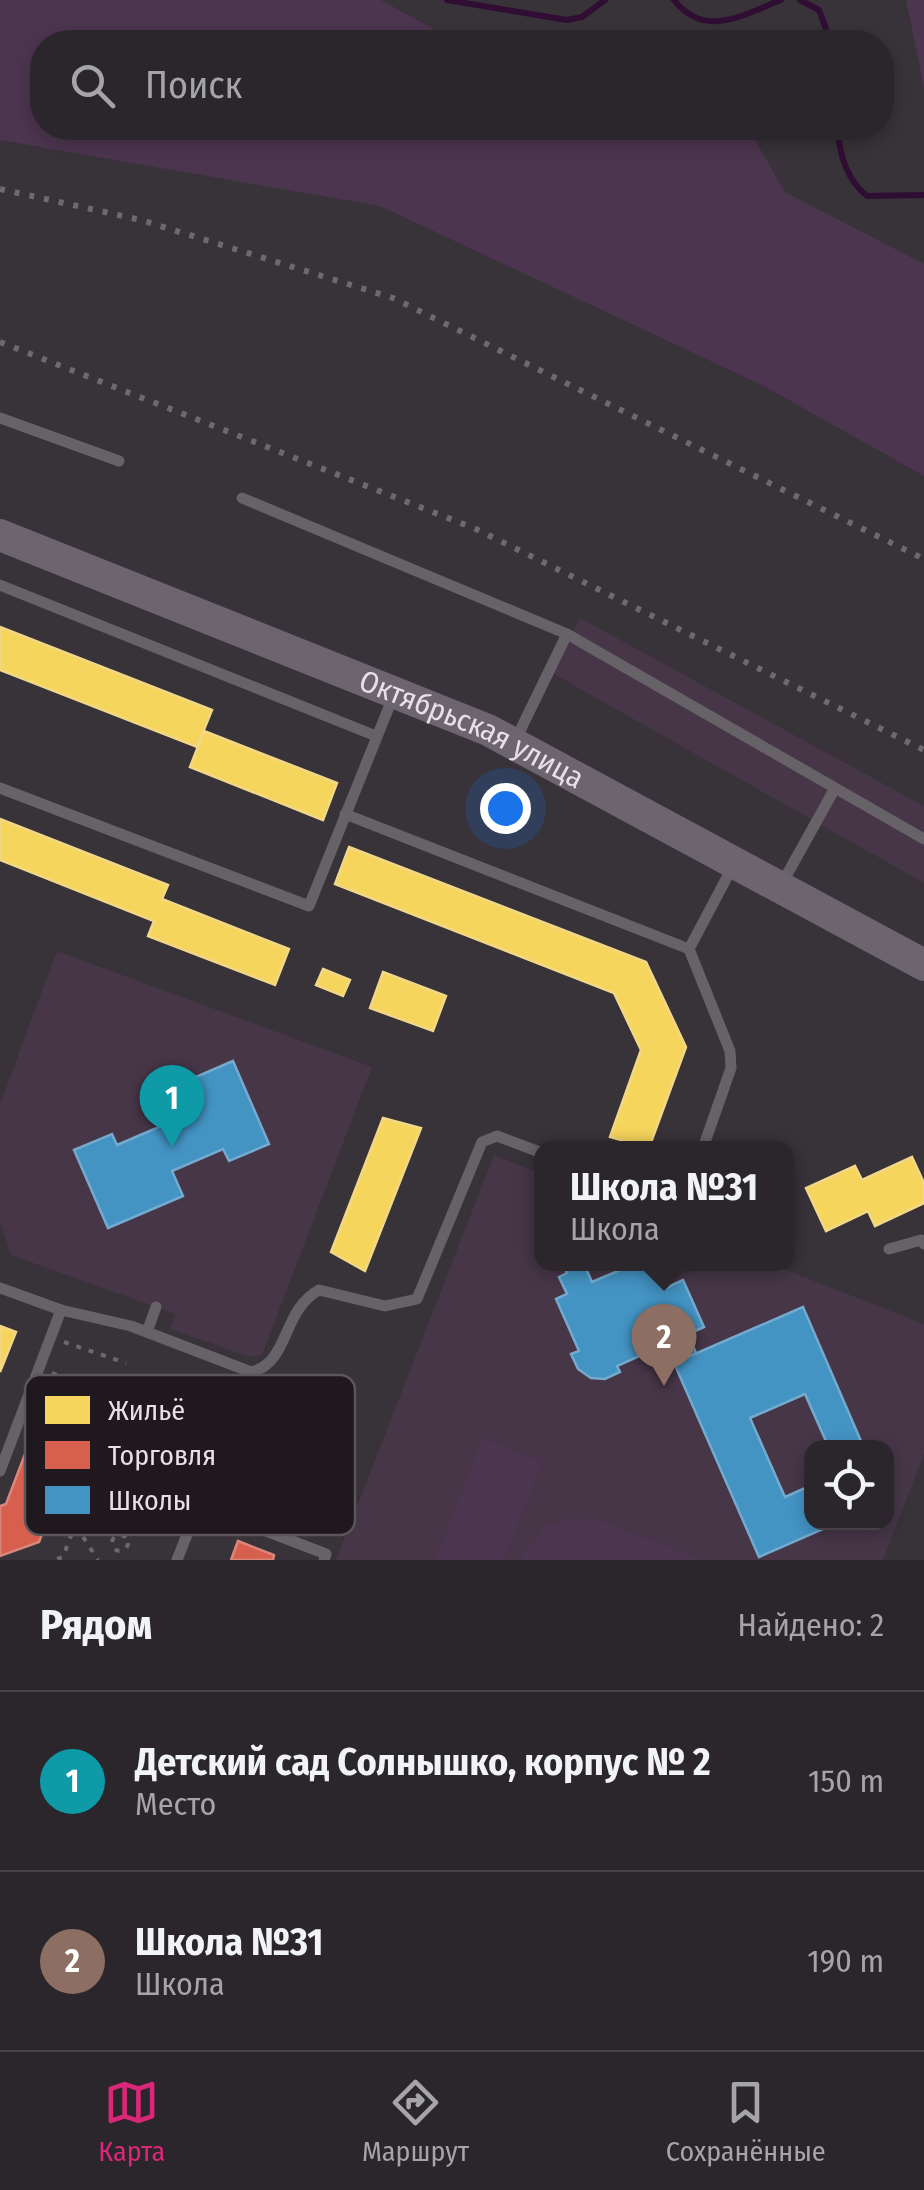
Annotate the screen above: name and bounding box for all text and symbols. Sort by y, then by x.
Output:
search box [30,30,894,140]
icon: search [65,58,120,113]
text: Поиск [145,62,242,108]
street label: Октябрьская улица [354,662,590,796]
your location [480,783,531,834]
pin: 1 [140,1064,204,1147]
popup [534,1141,794,1271]
text: Школа №31 [570,1164,758,1210]
text: Школа [570,1210,660,1248]
pin: 2 [632,1304,696,1386]
legend [25,1375,355,1535]
text: Жильё [108,1394,185,1427]
text: Торговля [108,1439,216,1472]
map controls [804,1440,894,1530]
button: locate [804,1440,894,1530]
text: Школы [108,1484,191,1517]
text: Рядом [40,1600,152,1650]
text: Найдено: 2 [738,1606,884,1644]
text: Детский сад Солнышко, корпус № 2 [135,1739,711,1785]
text: 1 [66,1762,79,1800]
text: 150 m [808,1762,884,1800]
text: Место [135,1785,216,1823]
text: Школа №31 [135,1919,323,1965]
text: 2 [65,1942,80,1980]
text: 190 m [807,1942,884,1980]
text: Школа [135,1965,225,2003]
tab: Карта [98,2075,165,2168]
tab: Маршрут [362,2075,469,2168]
tab: Сохранённые [666,2075,826,2168]

